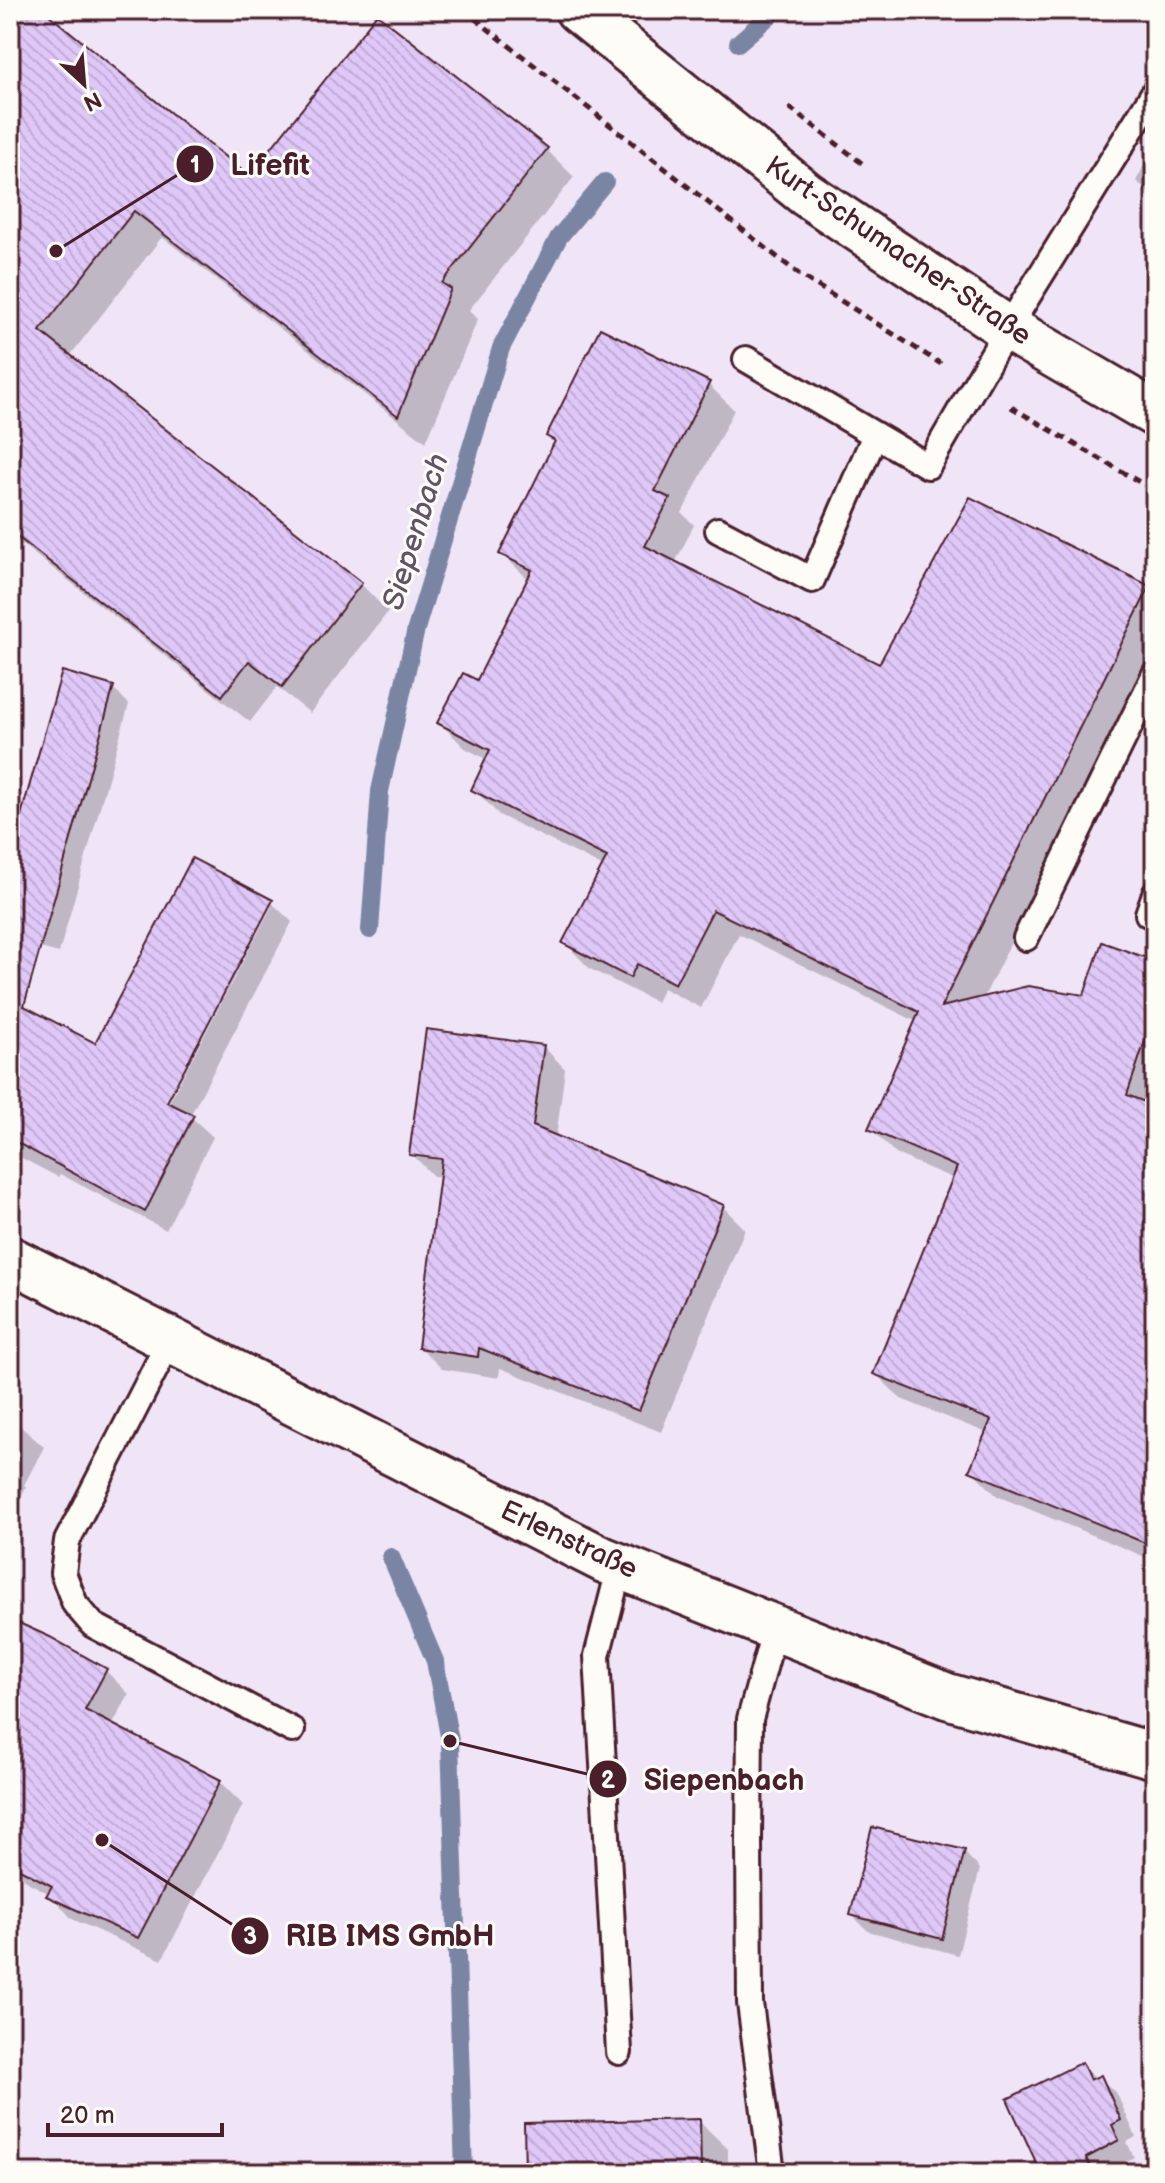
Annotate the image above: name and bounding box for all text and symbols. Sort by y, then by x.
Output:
north arrow [44,44,124,124]
text: N [79,85,105,116]
callout: Lifefit [175,137,326,191]
text: Lifefit [230,148,310,184]
street label: Kurt-Schumacher-Straße [759,150,1037,352]
text: 1 [190,151,200,180]
water label: Siepenbach [375,450,457,614]
street label: Erlenstraße [495,1494,643,1586]
callout: Siepenbach [588,1752,820,1806]
text: Siepenbach [644,1763,804,1799]
text: 2 [601,1766,616,1795]
callout: RIB IMS GmbH [230,1909,511,1963]
text: RIB IMS GmbH [286,1919,494,1955]
text: 3 [243,1922,257,1951]
scale bar [48,2087,222,2137]
text: 20 m [60,2101,115,2130]

